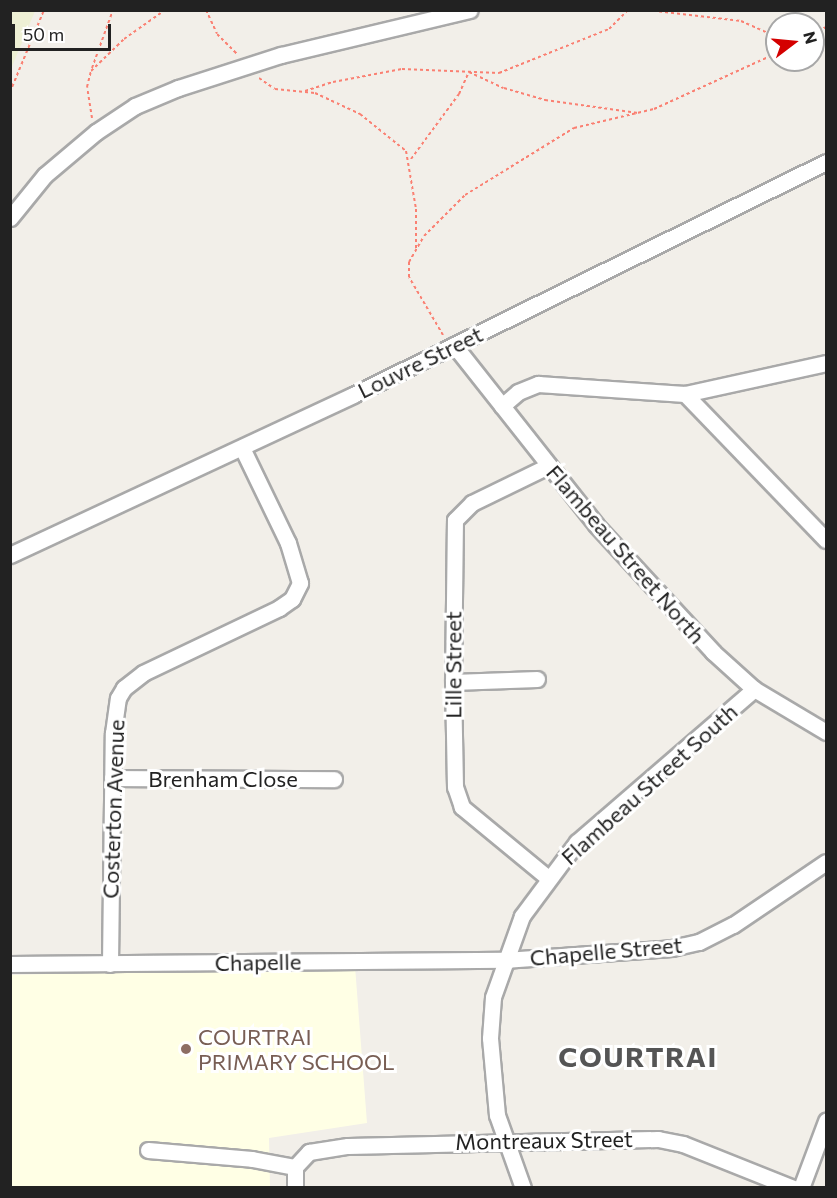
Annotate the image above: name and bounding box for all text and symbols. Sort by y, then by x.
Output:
scale bar [15,12,114,50]
north arrow [765,12,825,72]
text: 50 m [23,23,64,45]
text: N [800,29,822,46]
street label: Louvre Street [353,320,487,404]
street label: Flambeau Street North [541,459,711,649]
street label: Lille Street [440,611,466,719]
street label: Flambeau Street South [555,698,743,870]
street label: Costerton Avenue [97,719,129,899]
street label: Brenham Close [148,766,298,792]
street label: Chapelle Street [529,931,683,971]
street label: Chapelle [214,948,302,976]
place label: COURTRAI PRIMARY SCHOOL [198,1023,395,1074]
district label: COURTRAI [558,1039,718,1073]
marker: COURTRAI PRIMARY SCHOOL [179,1042,193,1056]
street label: Montreaux Street [455,1125,633,1155]

